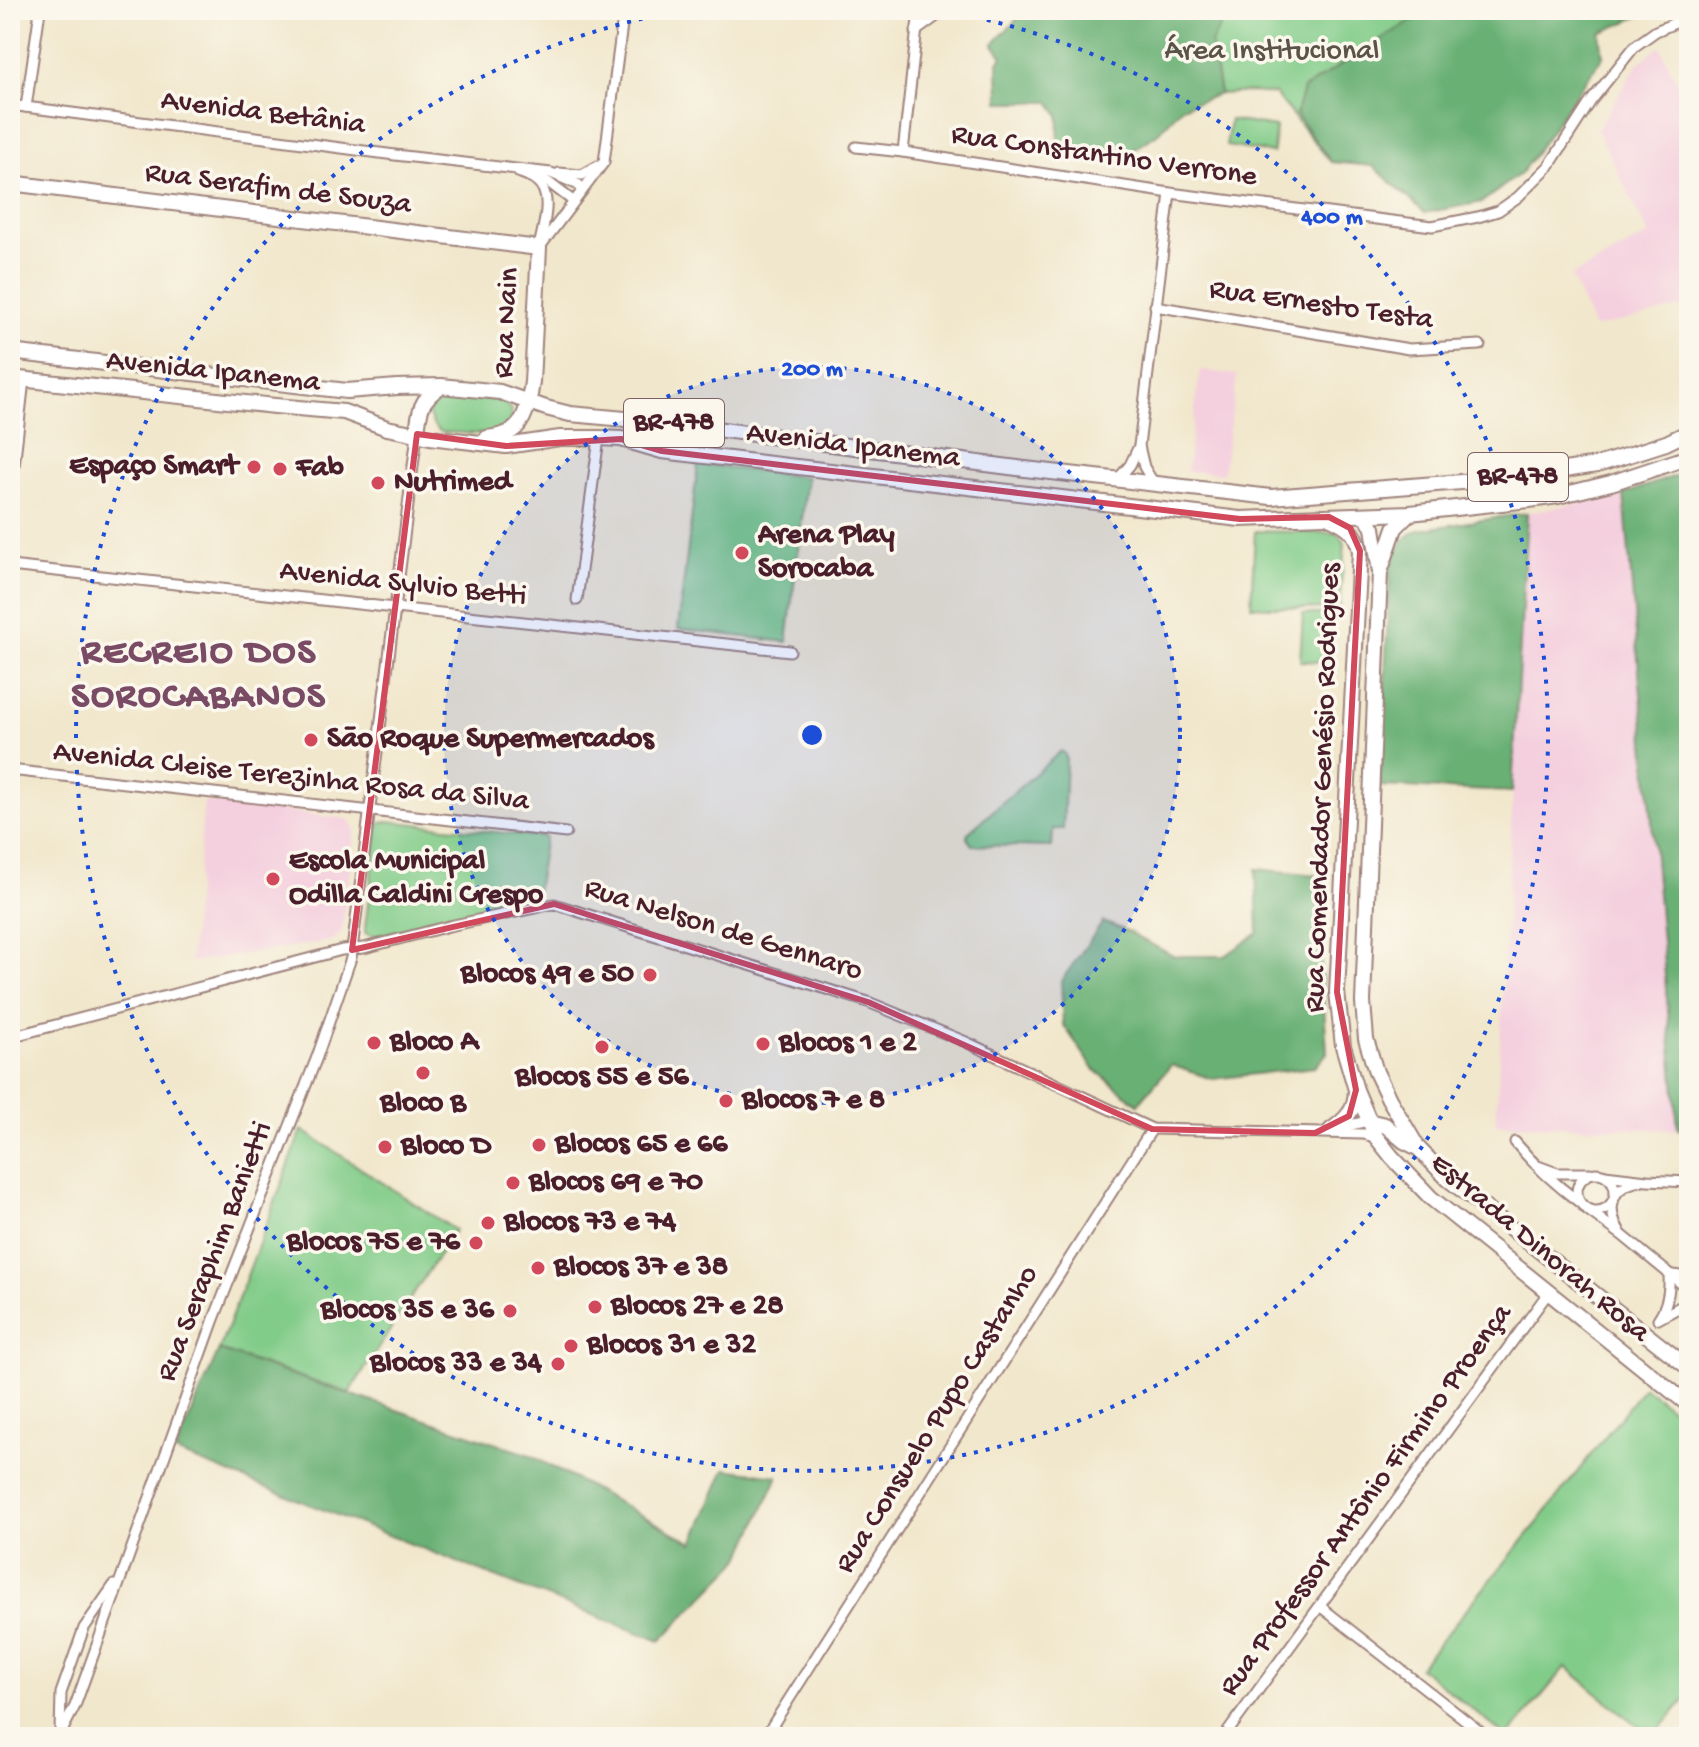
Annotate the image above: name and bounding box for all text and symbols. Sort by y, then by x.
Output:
park label: Área Institucional [1165,34,1379,70]
street label: Avenida Betânia [159,84,369,144]
street label: Rua Constantino Verrone [949,118,1260,196]
street label: Rua Serafim de Souza [143,156,414,224]
text: 400 m [1300,204,1363,233]
street label: Rua Nain [488,267,528,379]
street label: Rua Ernesto Testa [1207,273,1436,339]
street label: Avenida Ipanema [104,344,323,402]
text: 200 m [781,356,843,385]
road number: BR-478 [624,399,724,447]
street label: Avenida Ipanema [744,417,963,478]
place label: Espaço Smart [69,450,241,485]
place label: Fab [295,452,344,487]
road number: BR-478 [1468,453,1568,501]
marker: Espaço Smart [245,458,263,476]
marker: Fab [271,460,289,478]
place label: Nutrimed [394,466,515,501]
marker: Nutrimed [369,474,387,492]
place label: Arena Play Sorocaba [757,519,895,588]
marker: Arena Play Sorocaba [733,544,751,562]
street label: Avenida Sylvio Betti [278,555,528,615]
street label: Rua Comendador Genésio Rodrigues [1299,562,1349,1013]
district label: RECREIO DOS SOROCABANOS [71,632,327,720]
centre of rings [798,721,826,749]
place label: São Roque Supermercados [327,723,655,758]
marker: São Roque Supermercados [302,731,320,749]
street label: Avenida Cleise Terezinha Rosa da Silva [51,736,532,821]
place label: Escola Municipal Odilla Caldini Crespo [289,845,544,914]
marker: Escola Municipal Odilla Caldini Crespo [264,870,282,888]
street label: Rua Nelson de Gennaro [580,872,866,990]
place label: Blocos 49 e 50 [460,958,634,993]
marker: Blocos 49 e 50 [641,966,659,984]
place label: Bloco A [389,1026,480,1061]
place label: Blocos 1 e 2 [778,1027,917,1062]
marker: Bloco A [365,1034,383,1052]
marker: Blocos 1 e 2 [754,1035,772,1053]
marker: Blocos 55 e 56 [593,1038,611,1056]
place label: Blocos 55 e 56 [514,1061,690,1096]
marker: Bloco B [414,1064,432,1082]
place label: Blocos 7 e 8 [741,1084,885,1119]
place label: Bloco B [379,1087,468,1122]
marker: Blocos 7 e 8 [717,1092,735,1110]
street label: Rua Seraphim Banietti [150,1117,282,1387]
place label: Blocos 65 e 66 [554,1128,728,1163]
place label: Bloco D [400,1130,492,1165]
marker: Blocos 65 e 66 [530,1136,548,1154]
marker: Bloco D [376,1138,394,1156]
street label: Estrada Dinorah Rosa [1422,1147,1657,1352]
place label: Blocos 69 e 70 [528,1166,703,1201]
marker: Blocos 69 e 70 [504,1174,522,1192]
place label: Blocos 73 e 74 [503,1206,677,1241]
marker: Blocos 73 e 74 [479,1214,497,1232]
place label: Blocos 75 e 76 [286,1226,461,1261]
marker: Blocos 75 e 76 [467,1234,485,1252]
place label: Blocos 37 e 38 [553,1251,728,1286]
marker: Blocos 37 e 38 [529,1259,547,1277]
street label: Rua Consuelo Pupo Castanho [829,1260,1047,1580]
place label: Blocos 27 e 28 [610,1290,784,1325]
place label: Blocos 35 e 36 [320,1294,495,1329]
street label: Rua Professor Antônio Firmino Proença [1213,1297,1522,1704]
marker: Blocos 27 e 28 [586,1298,604,1316]
marker: Blocos 35 e 36 [501,1302,519,1320]
place label: Blocos 31 e 32 [586,1329,756,1364]
marker: Blocos 31 e 32 [562,1337,580,1355]
place label: Blocos 33 e 34 [369,1347,543,1382]
marker: Blocos 33 e 34 [549,1355,567,1373]

